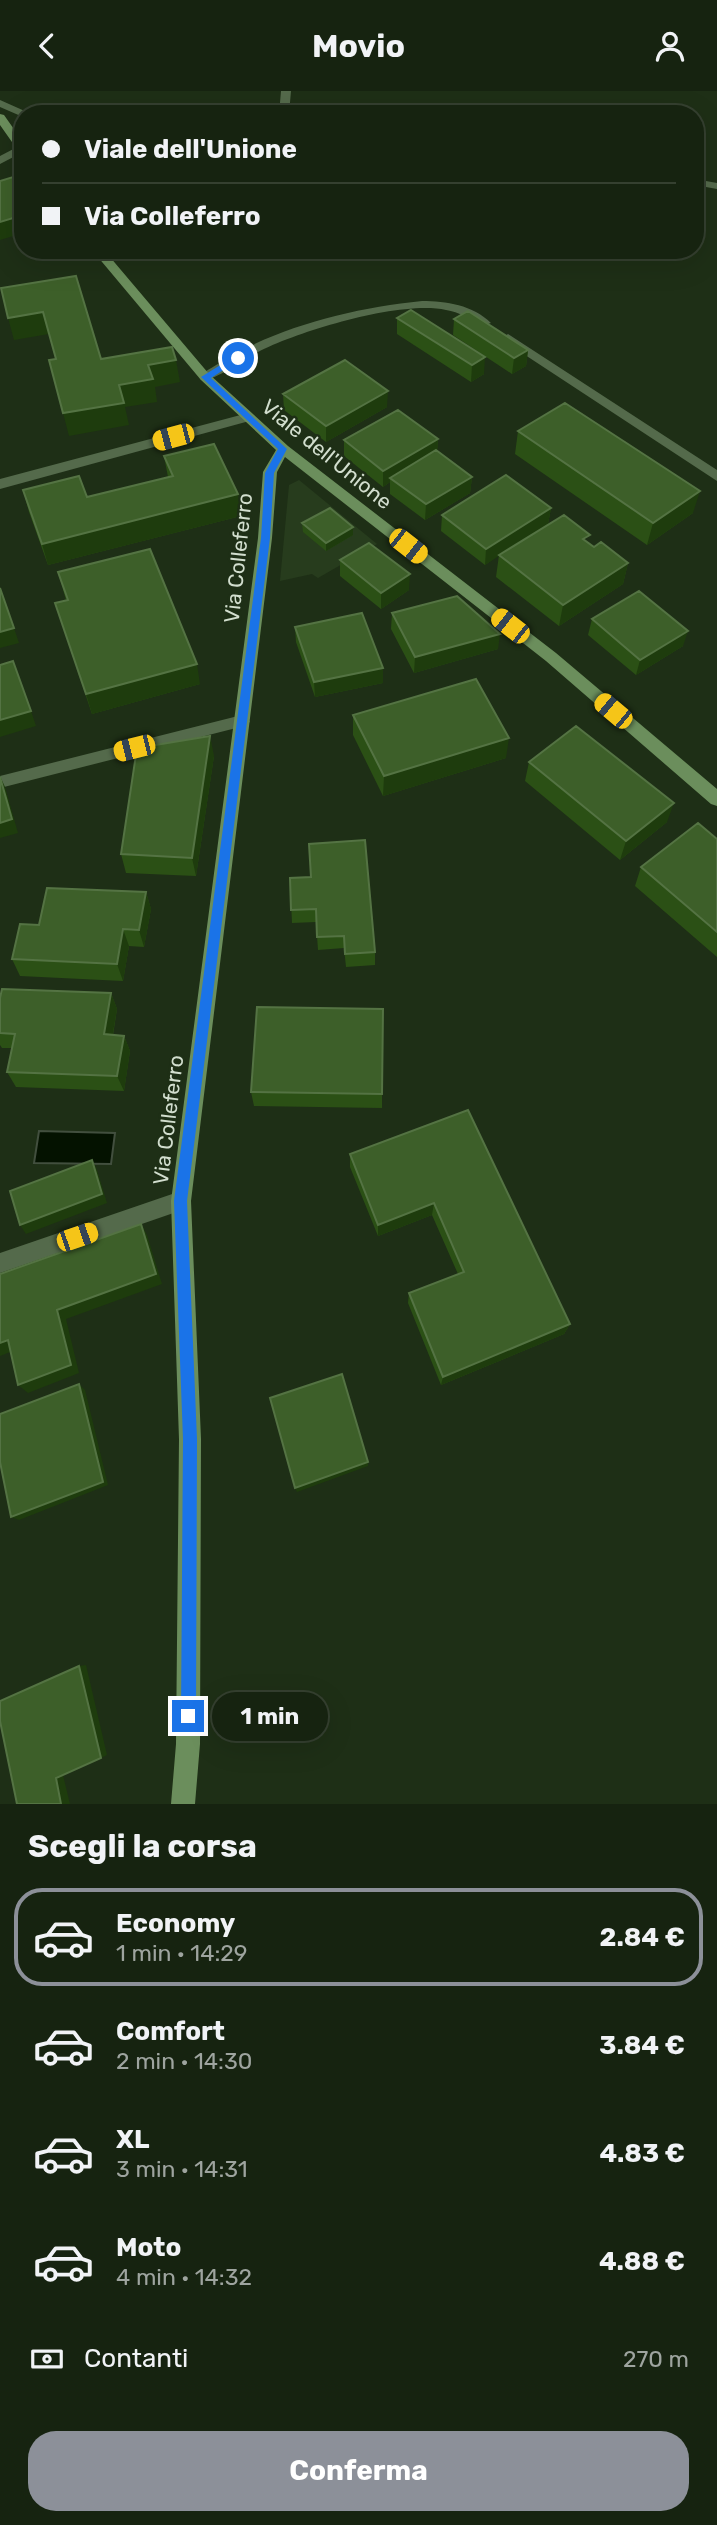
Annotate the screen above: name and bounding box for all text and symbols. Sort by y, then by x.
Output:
icon: back [28,27,66,65]
text: Movio [312,27,405,65]
icon: person [651,27,689,65]
text: Viale dell'Unione [84,134,297,165]
text: Via Colleferro [84,201,261,232]
route start [222,342,254,374]
street label: Viale dell'Unione [257,394,397,514]
car [150,421,197,453]
street label: Via Colleferro [219,492,257,624]
car [385,525,432,567]
car [487,605,534,647]
car [591,689,636,733]
car [112,733,157,763]
street label: Via Colleferro [148,1054,188,1186]
car [54,1220,101,1254]
callout: 1 min [212,1691,328,1741]
route end [172,1700,204,1732]
text: 1 min [241,1702,299,1730]
text: Scegli la corsa [28,1827,257,1865]
icon: car [32,1906,95,1969]
text: Economy [116,1908,235,1939]
text: 2.84 € [600,1922,685,1953]
text: 1 min · 14:29 [116,1939,247,1967]
icon: car [32,2014,95,2077]
text: Comfort [116,2016,225,2047]
text: 3.84 € [599,2030,685,2061]
text: 2 min · 14:30 [116,2047,252,2075]
icon: car [32,2122,95,2185]
text: XL [116,2124,149,2155]
text: 4.83 € [599,2138,685,2169]
text: 3 min · 14:31 [116,2155,248,2183]
icon: car [32,2230,95,2293]
text: Moto [116,2232,181,2263]
text: 4.88 € [599,2246,685,2277]
text: 4 min · 14:32 [116,2263,252,2291]
icon: cash [28,2340,66,2378]
text: Contanti [84,2343,188,2374]
text: 270 m [623,2345,689,2373]
button: Conferma [28,2431,689,2511]

